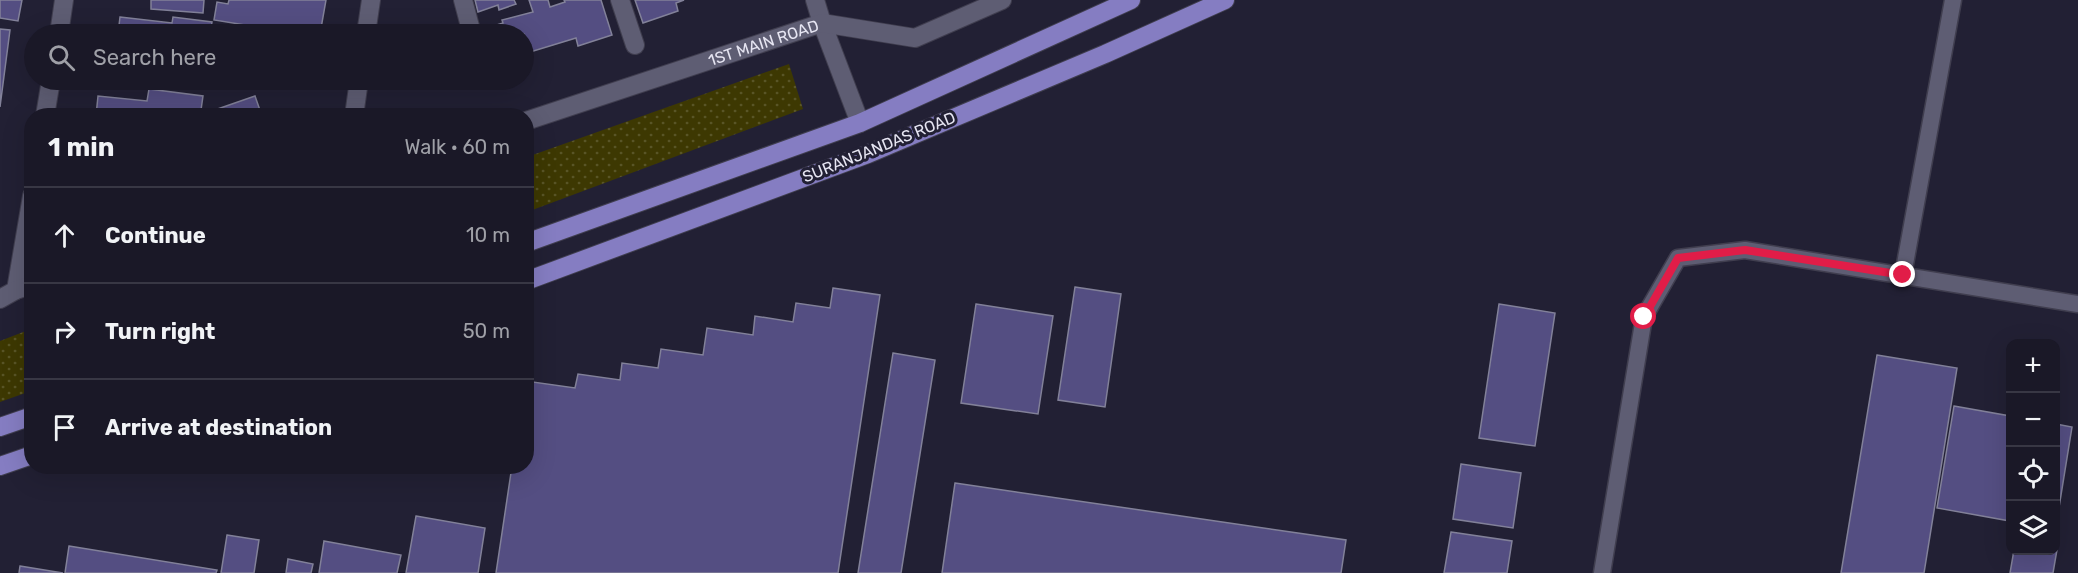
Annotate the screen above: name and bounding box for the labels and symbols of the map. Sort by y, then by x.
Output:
street label: 1ST MAIN ROAD [706,15,821,70]
street label: SURANJANDAS ROAD [800,108,958,186]
route end [1889,261,1915,287]
route start [1630,303,1656,329]

